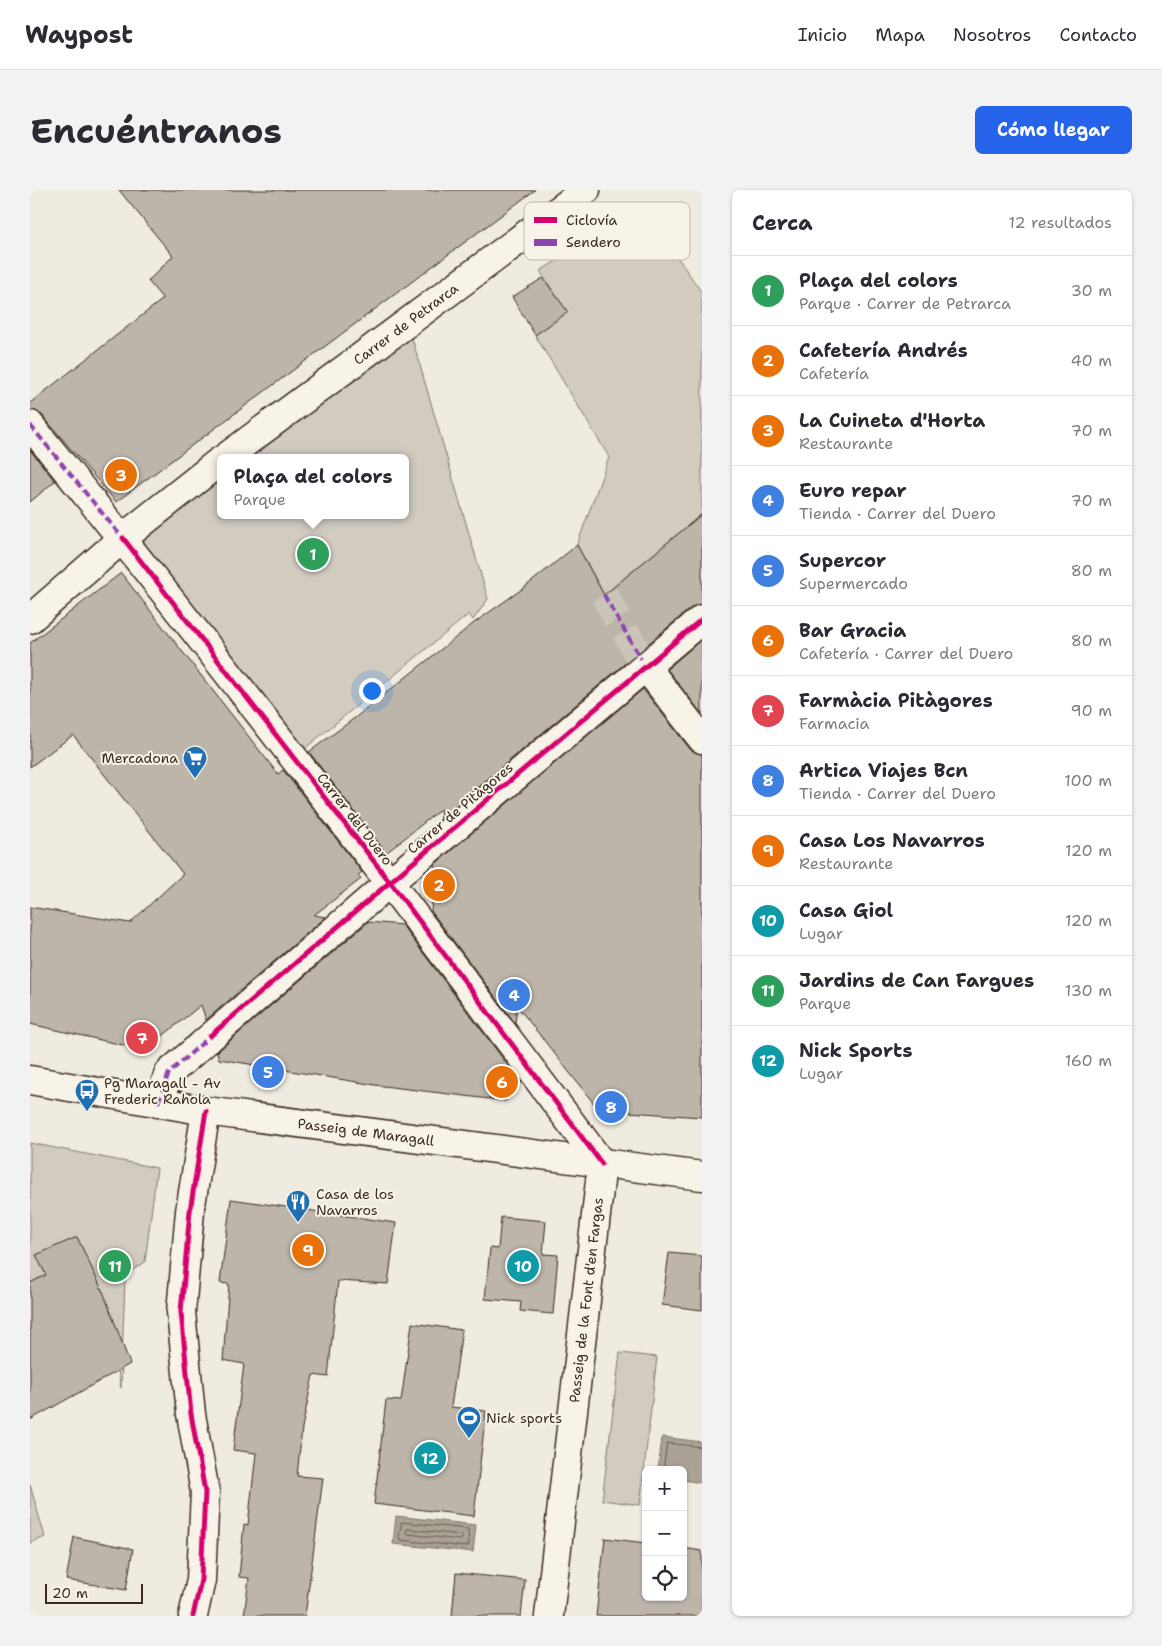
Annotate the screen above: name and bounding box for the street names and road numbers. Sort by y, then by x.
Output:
street label: Carrer de Petrarca [350,279,462,369]
street label: Carrer de Pitàgores [403,758,517,858]
street label: Carrer del Duero [313,769,397,869]
street label: Passeig de Maragall [297,1114,436,1150]
street label: Passeig de la Font d'en Fargas [565,1196,607,1404]

